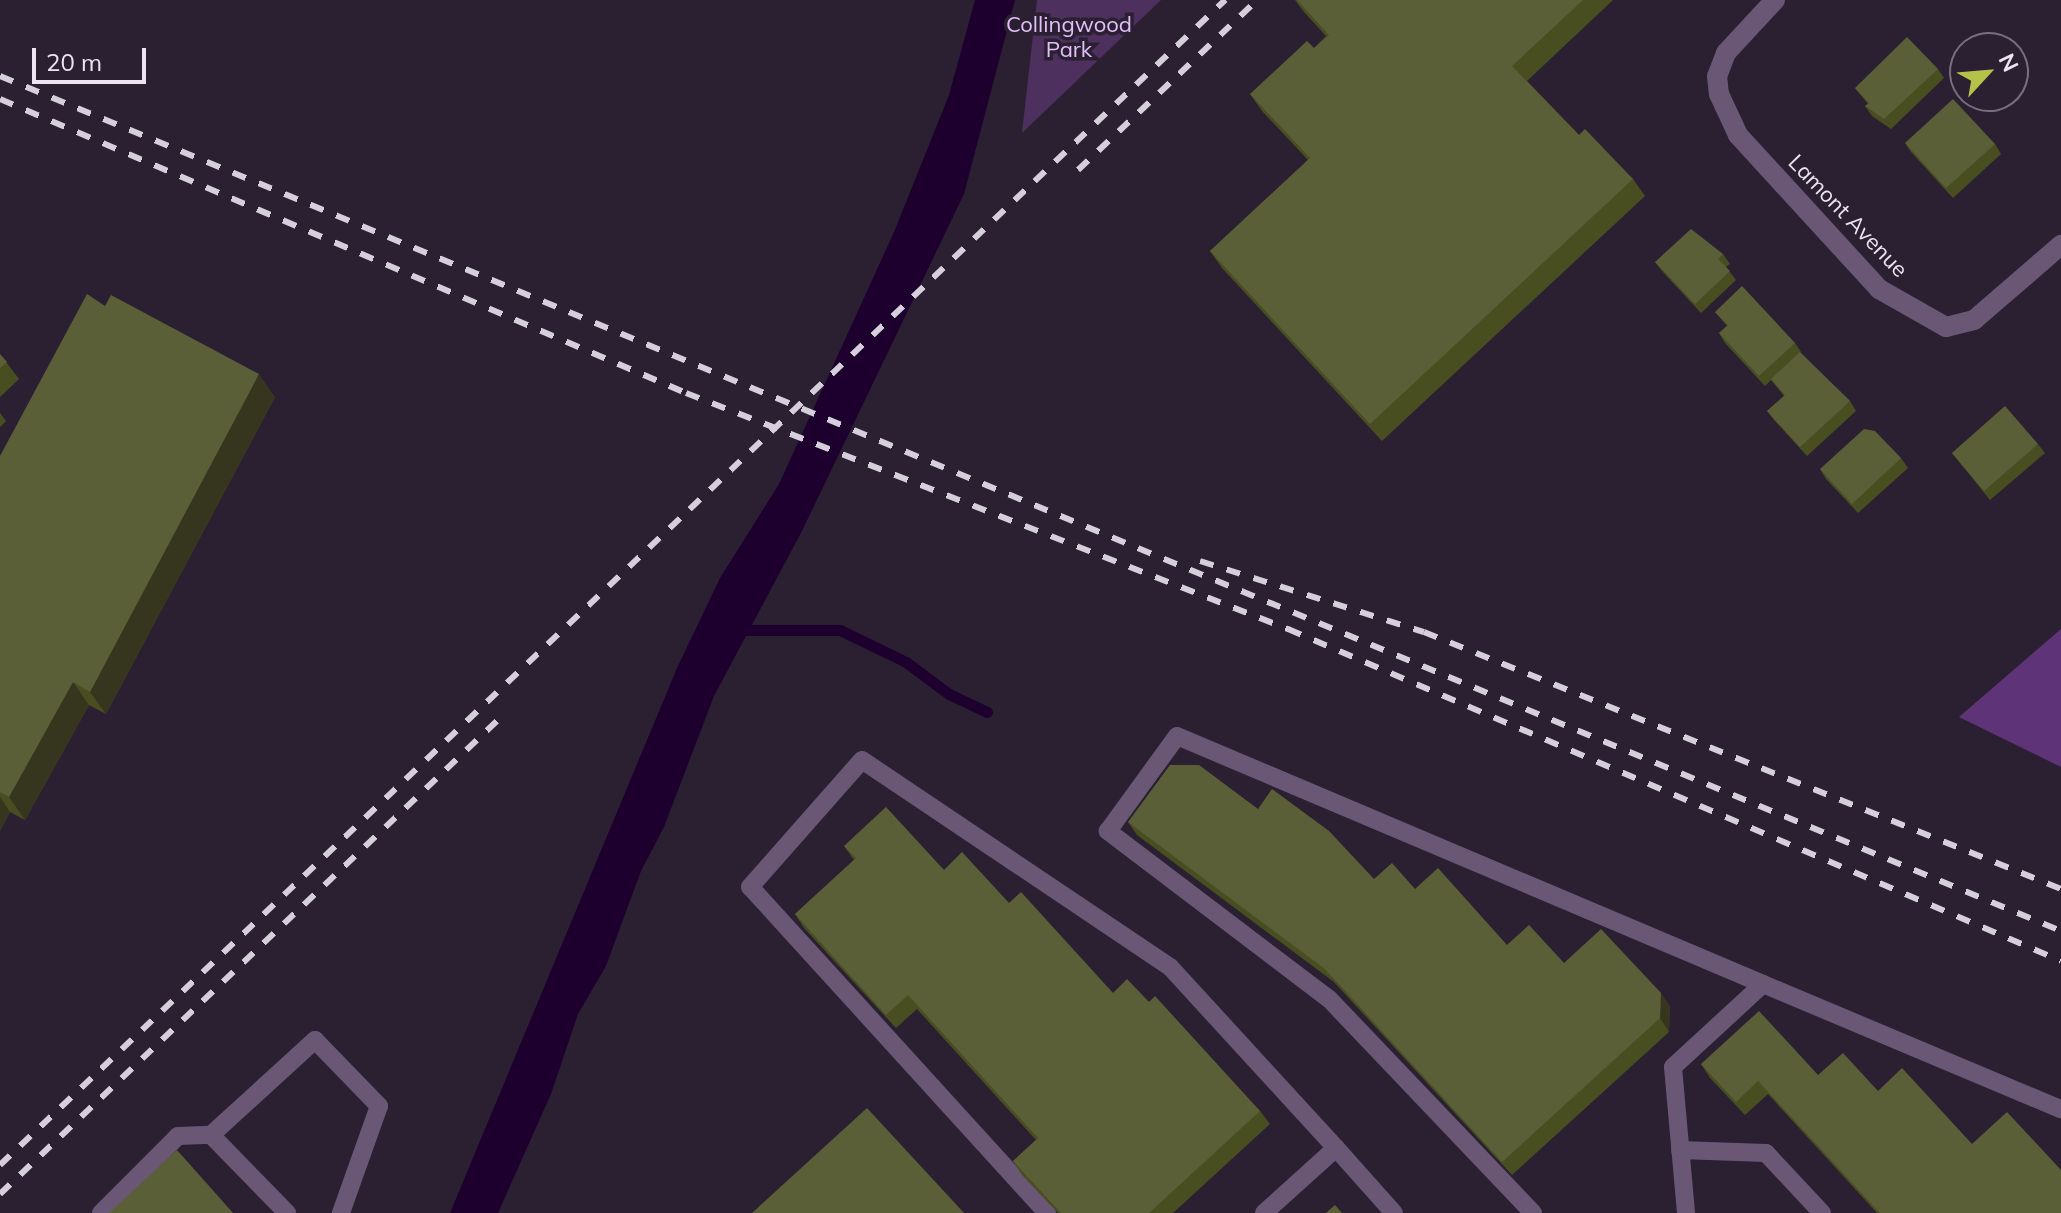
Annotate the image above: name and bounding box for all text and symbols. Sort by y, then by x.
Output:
park label: Collingwood Park [1006,11,1132,62]
scale bar [36,32,150,82]
north arrow [1949,32,2029,112]
text: 20 m [46,47,102,77]
text: N [1993,49,2025,76]
street label: Lamont Avenue [1783,149,1913,283]

